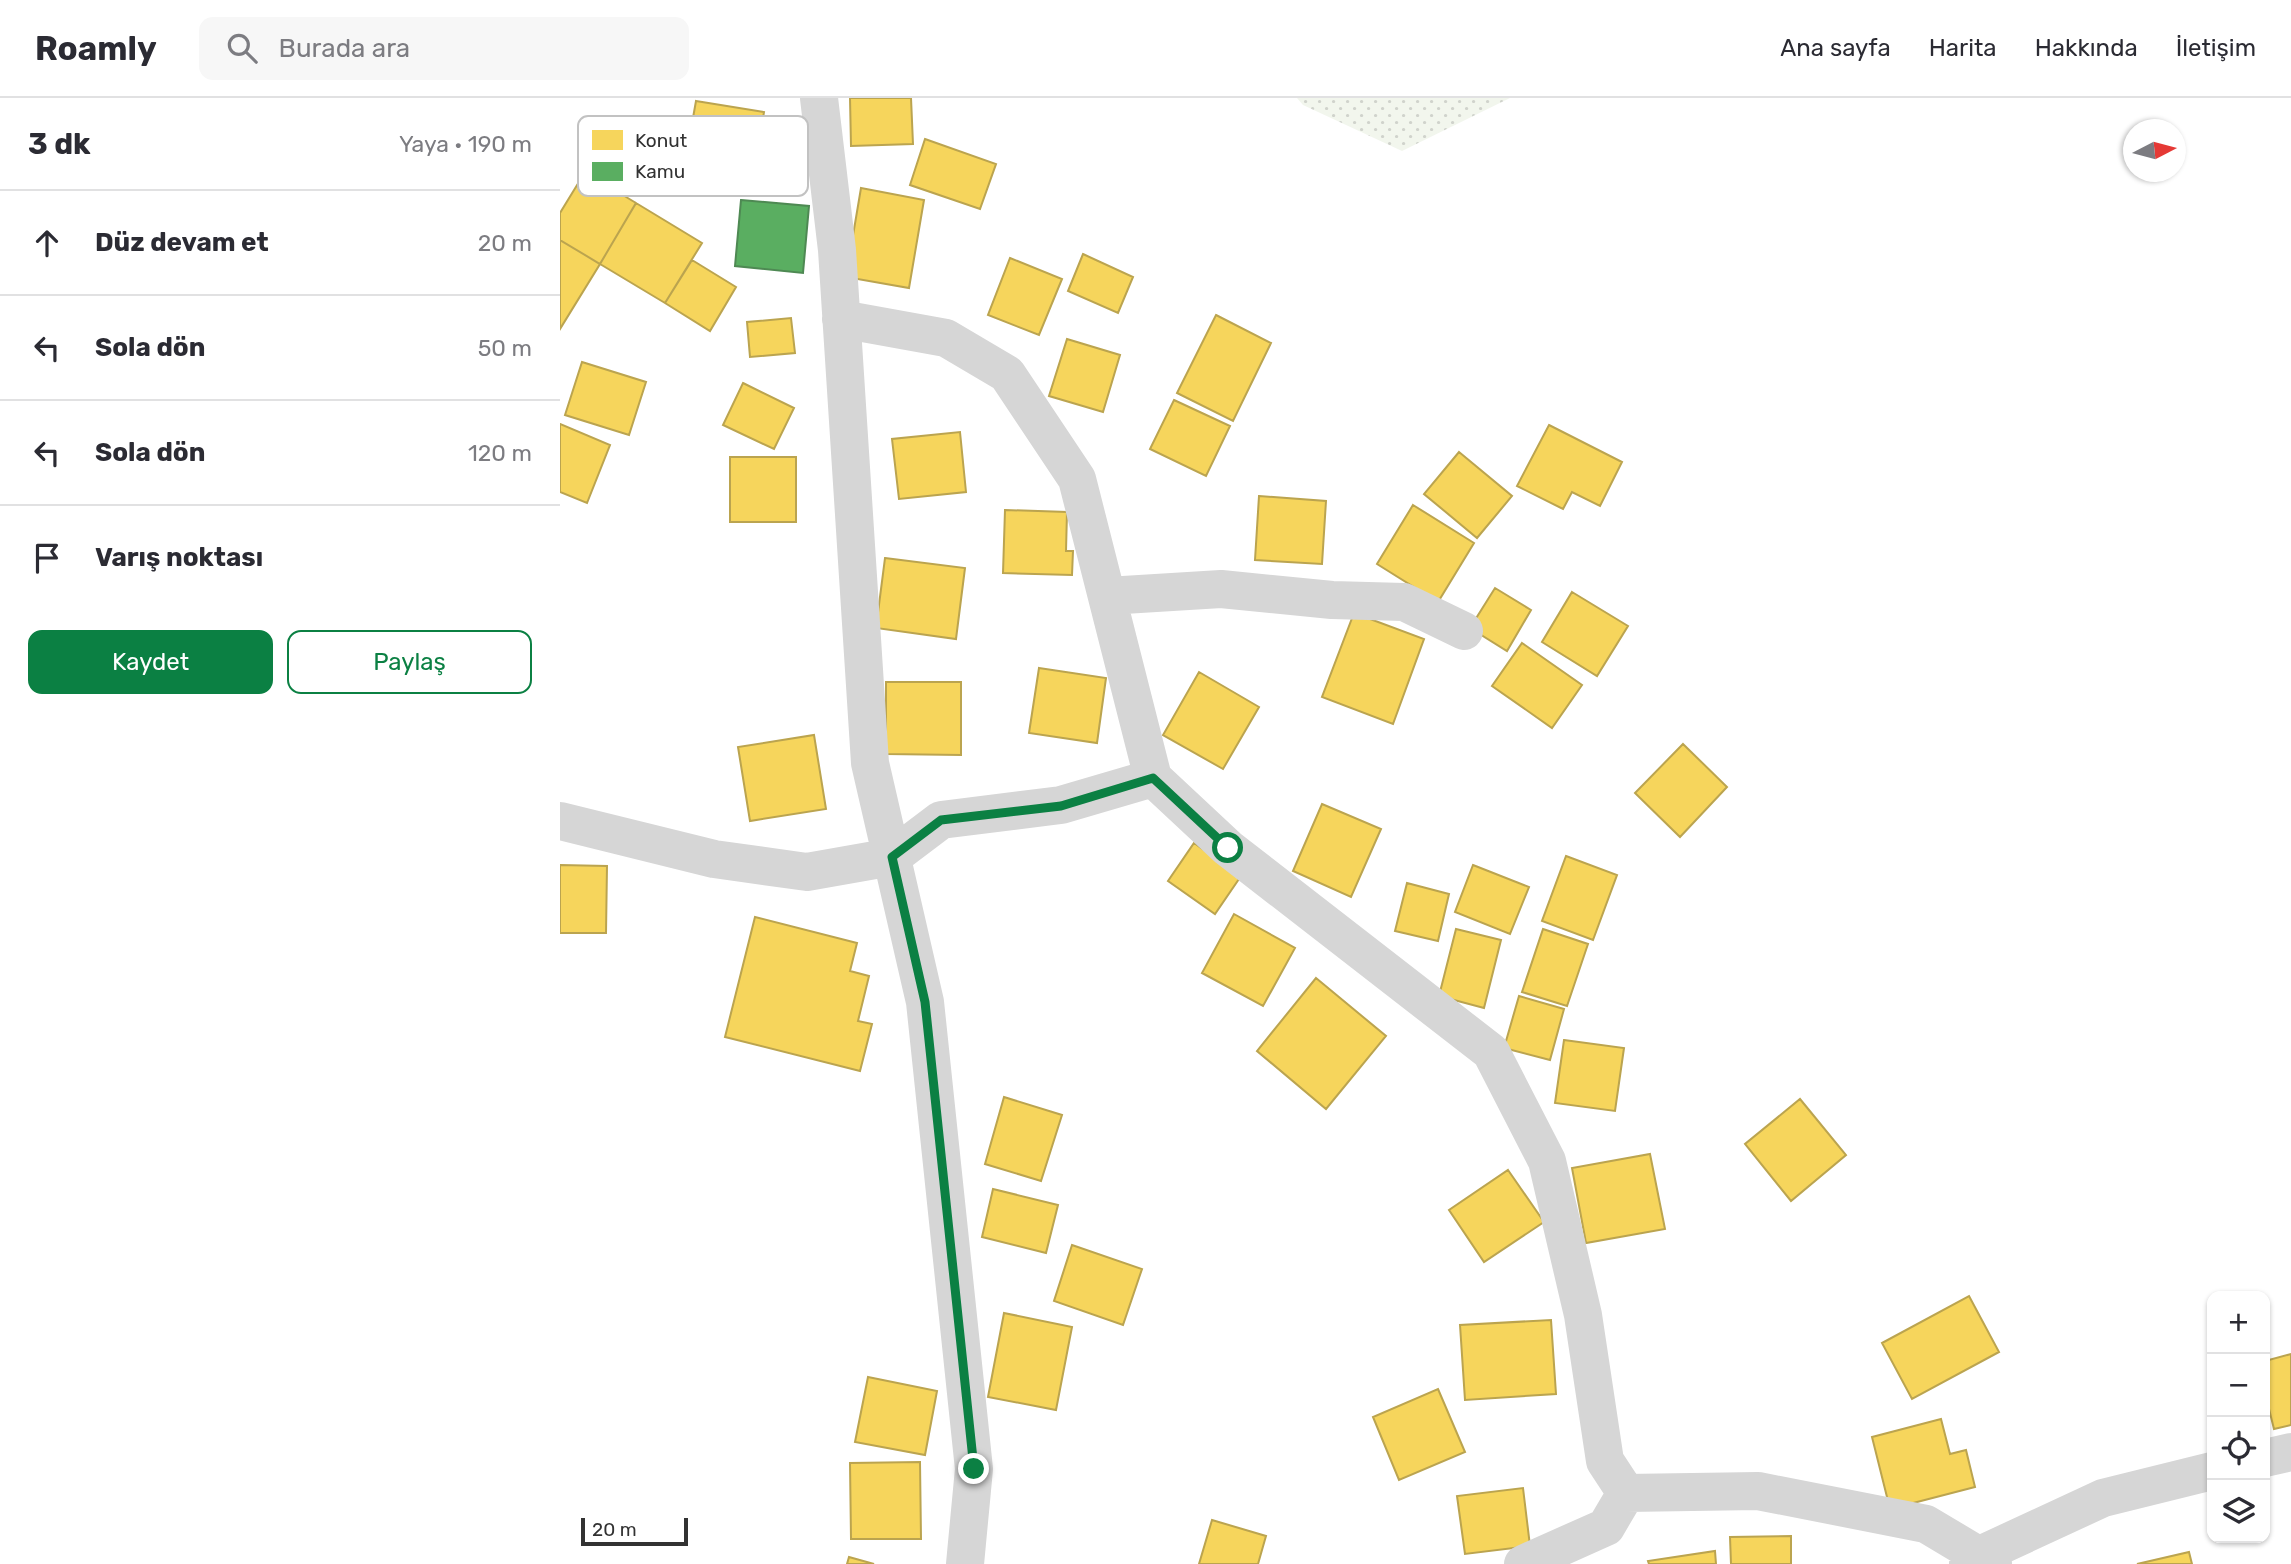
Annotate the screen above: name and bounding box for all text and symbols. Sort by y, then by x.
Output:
search box [199,17,689,80]
text: Roamly [35,29,157,68]
icon: search [223,29,261,67]
text: Burada ara [279,33,410,64]
text: Ana sayfa [1780,34,1891,62]
text: Harita [1929,34,1997,62]
text: Hakkında [2035,34,2138,62]
text: İletişim [2176,34,2256,62]
legend [578,116,808,196]
north arrow [2123,119,2186,182]
text: 3 dk [28,126,91,162]
text: Konut [635,129,688,152]
text: Yaya · 190 m [399,130,532,158]
text: Kamu [635,160,685,183]
icon: ahead [28,224,66,262]
text: Düz devam et [95,227,269,258]
text: 20 m [478,229,532,257]
icon: left [28,329,66,367]
text: Sola dön [95,332,205,363]
text: 50 m [478,334,532,362]
icon: left [28,434,66,472]
text: Sola dön [95,437,205,468]
text: 120 m [468,439,532,467]
icon: arrive [28,539,66,577]
text: Varış noktası [95,542,263,573]
button: Kaydet [28,630,273,694]
button: Paylaş [287,630,532,694]
route start [1212,832,1243,863]
map controls [2207,1291,2270,1543]
button: + [2207,1291,2270,1354]
button: − [2207,1354,2270,1417]
button: locate [2207,1417,2270,1480]
route end [958,1453,989,1484]
button: layers [2207,1480,2270,1543]
scale bar [581,1515,688,1547]
text: 20 m [592,1518,637,1541]

